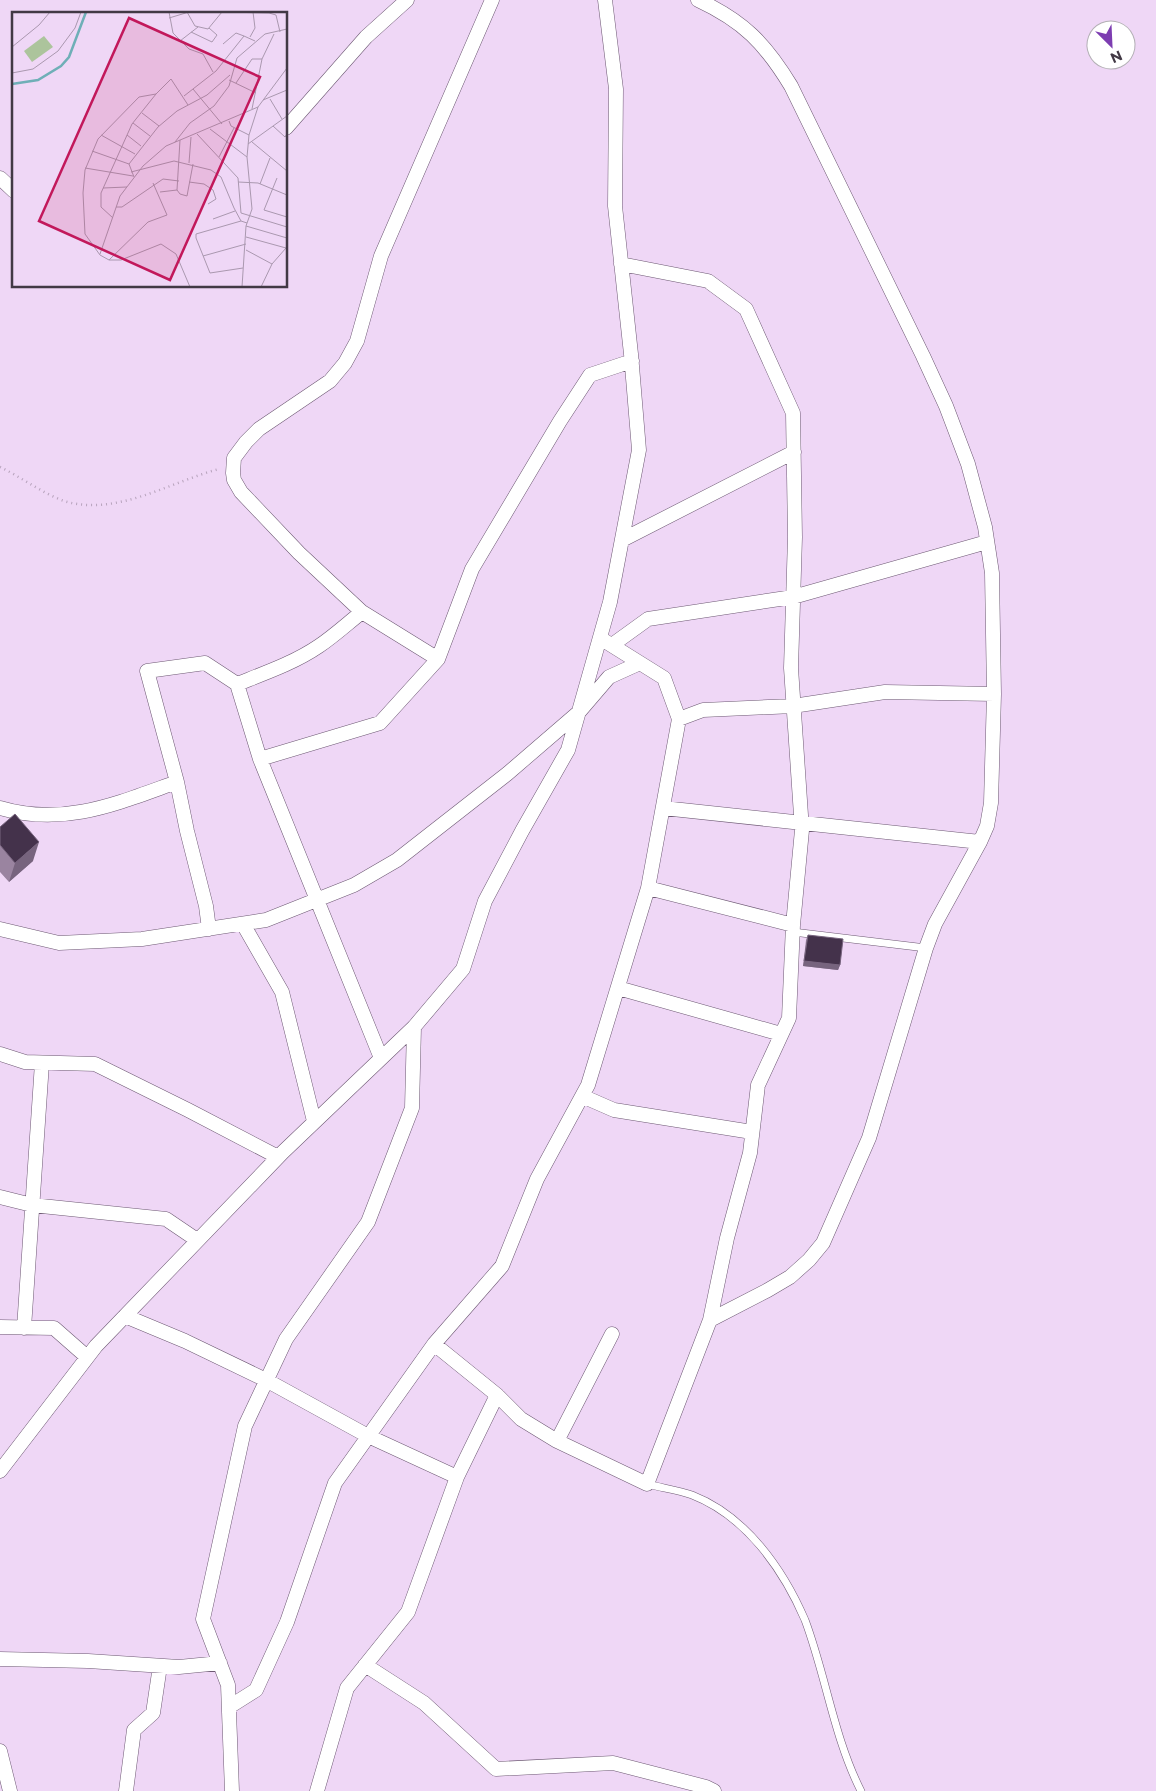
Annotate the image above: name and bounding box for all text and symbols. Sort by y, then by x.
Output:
inset map [12,12,288,288]
north arrow [1086,20,1136,70]
text: N [1107,46,1125,67]

